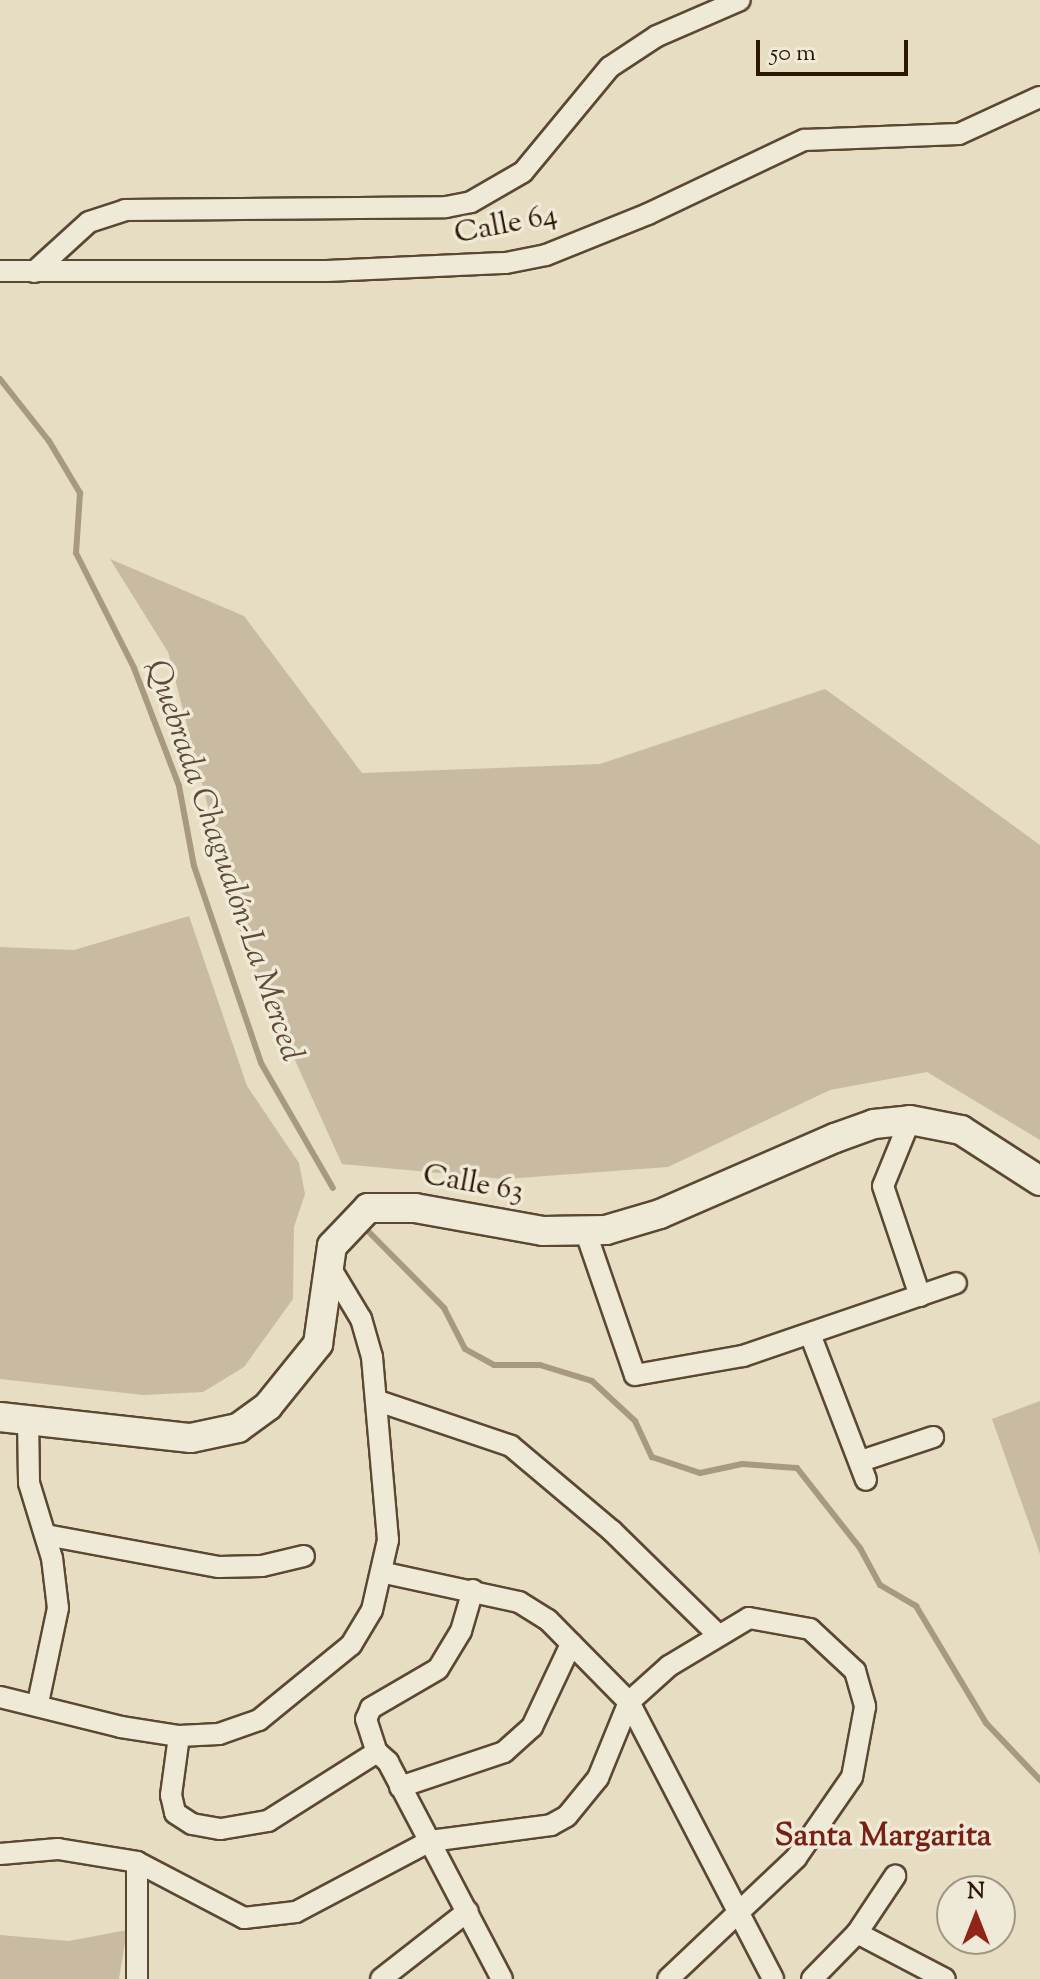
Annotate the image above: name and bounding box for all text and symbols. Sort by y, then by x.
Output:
scale bar [760,24,912,74]
text: 50 m [770,37,816,71]
street label: Calle 64 [452,198,560,254]
water label: Quebrada Chagualón-La Merced [136,656,310,1066]
street label: Calle 63 [420,1158,526,1212]
district label: Santa Margarita [774,1818,992,1856]
north arrow [936,1875,1016,1955]
text: N [967,1877,985,1909]

